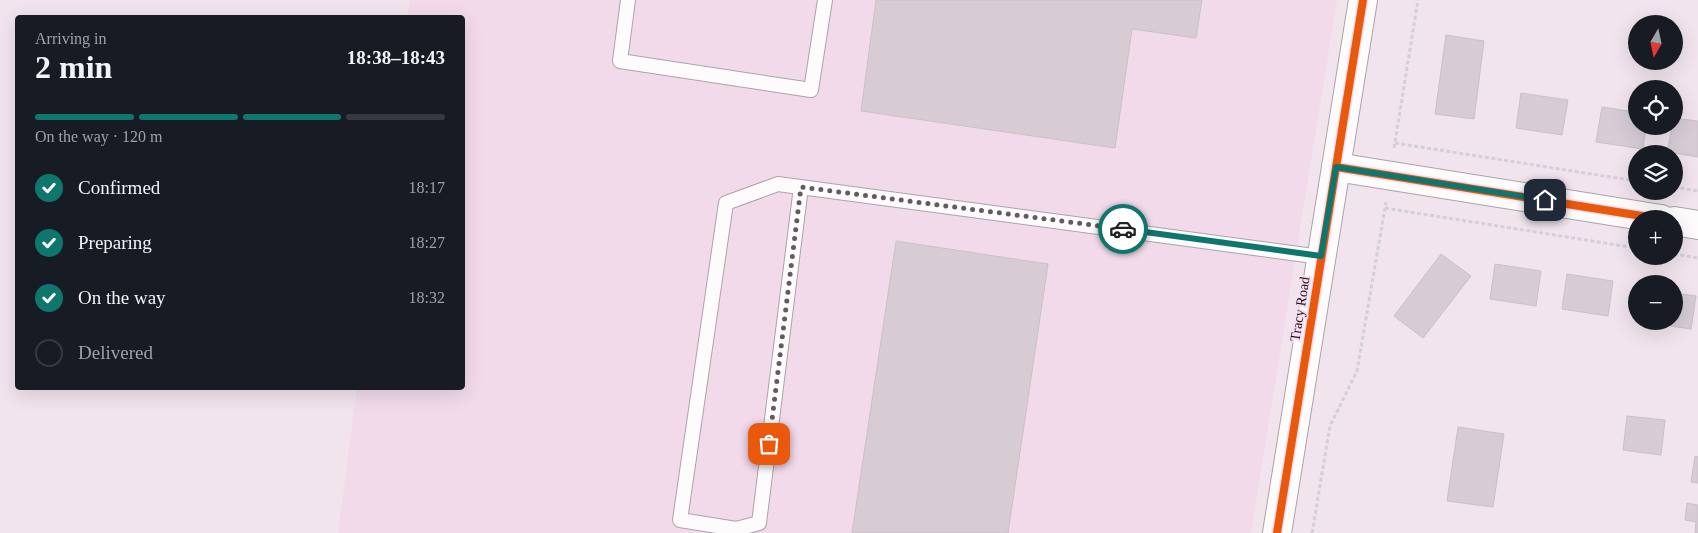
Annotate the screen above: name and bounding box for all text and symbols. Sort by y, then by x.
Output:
north arrow [1628,15,1682,70]
map controls [1628,15,1683,330]
text: Arriving in [35,30,107,47]
text: 18:38–18:43 [347,47,445,68]
text: 2 min [35,49,112,85]
button: locate [1628,80,1683,135]
text: On the way · 120 m [35,128,163,145]
button: layers [1628,145,1683,200]
icon: check [35,174,63,202]
text: Confirmed [78,177,160,198]
text: 18:17 [409,179,445,196]
pin [1524,179,1566,221]
icon: home [1531,186,1559,214]
courier [1098,204,1148,254]
button: + [1628,210,1683,265]
icon: car [1109,215,1137,243]
icon: check [35,229,63,257]
text: Preparing [78,232,152,253]
text: 18:27 [409,234,445,251]
button: − [1628,275,1683,330]
street label: Tracy Road [1287,276,1313,342]
icon: check [35,284,63,312]
text: On the way [78,287,166,308]
text: 18:32 [409,289,445,306]
text: Delivered [78,342,153,363]
pin [748,423,790,465]
icon: bag [755,430,783,458]

